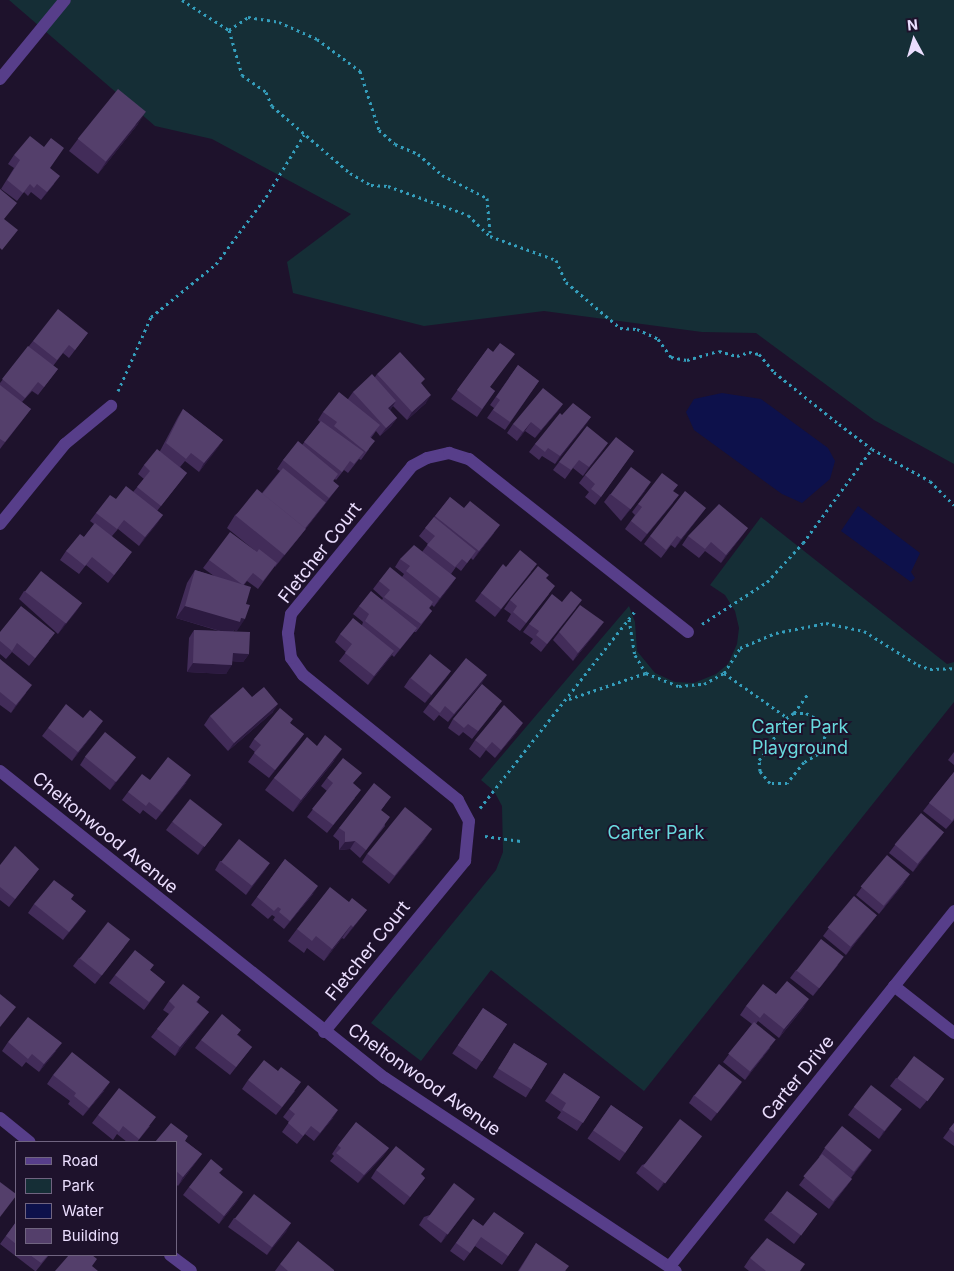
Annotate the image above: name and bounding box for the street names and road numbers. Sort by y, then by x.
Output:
street label: Fletcher Court [274,498,366,608]
street label: Cheltonwood Avenue [28,768,182,898]
street label: Fletcher Court [321,897,415,1005]
street label: Cheltonwood Avenue [344,1019,504,1141]
street label: Carter Drive [757,1031,839,1125]

